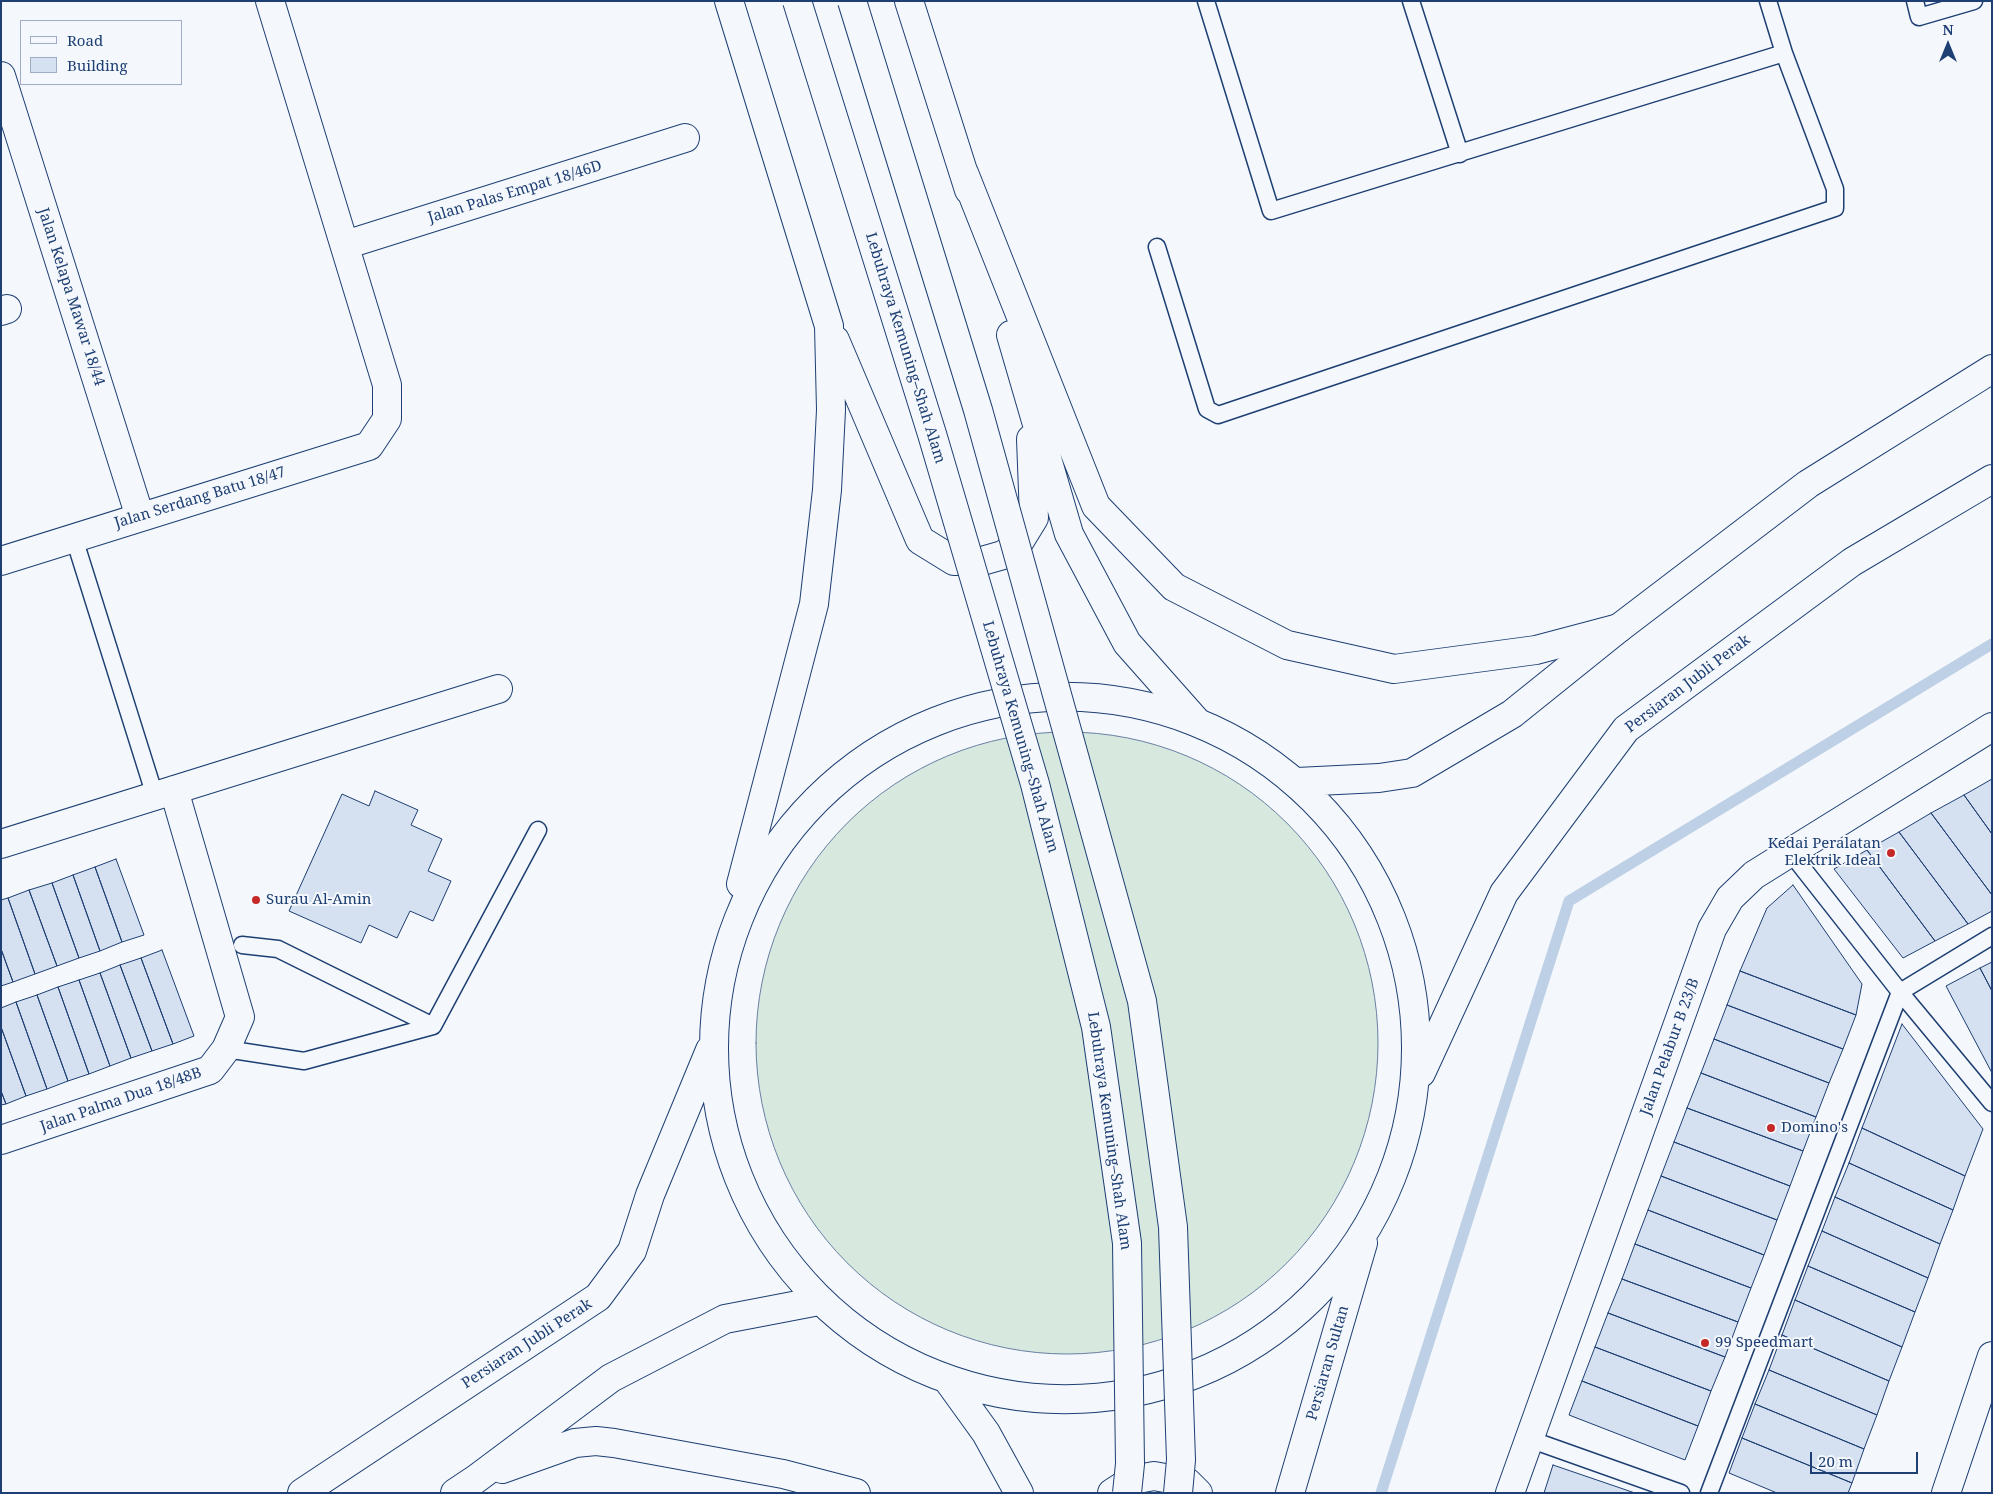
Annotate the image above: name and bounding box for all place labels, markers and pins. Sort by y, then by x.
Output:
place label: Kedai Peralatan Elektrik Ideal [1768,835,1881,870]
marker: Kedai Peralatan Elektrik Ideal [1885,847,1897,859]
place label: Surau Al-Amin [266,891,371,909]
marker: Surau Al-Amin [250,894,262,906]
place label: Domino's [1781,1119,1848,1137]
marker: Domino's [1765,1122,1777,1134]
place label: 99 Speedmart [1715,1334,1813,1352]
marker: 99 Speedmart [1699,1337,1711,1349]

